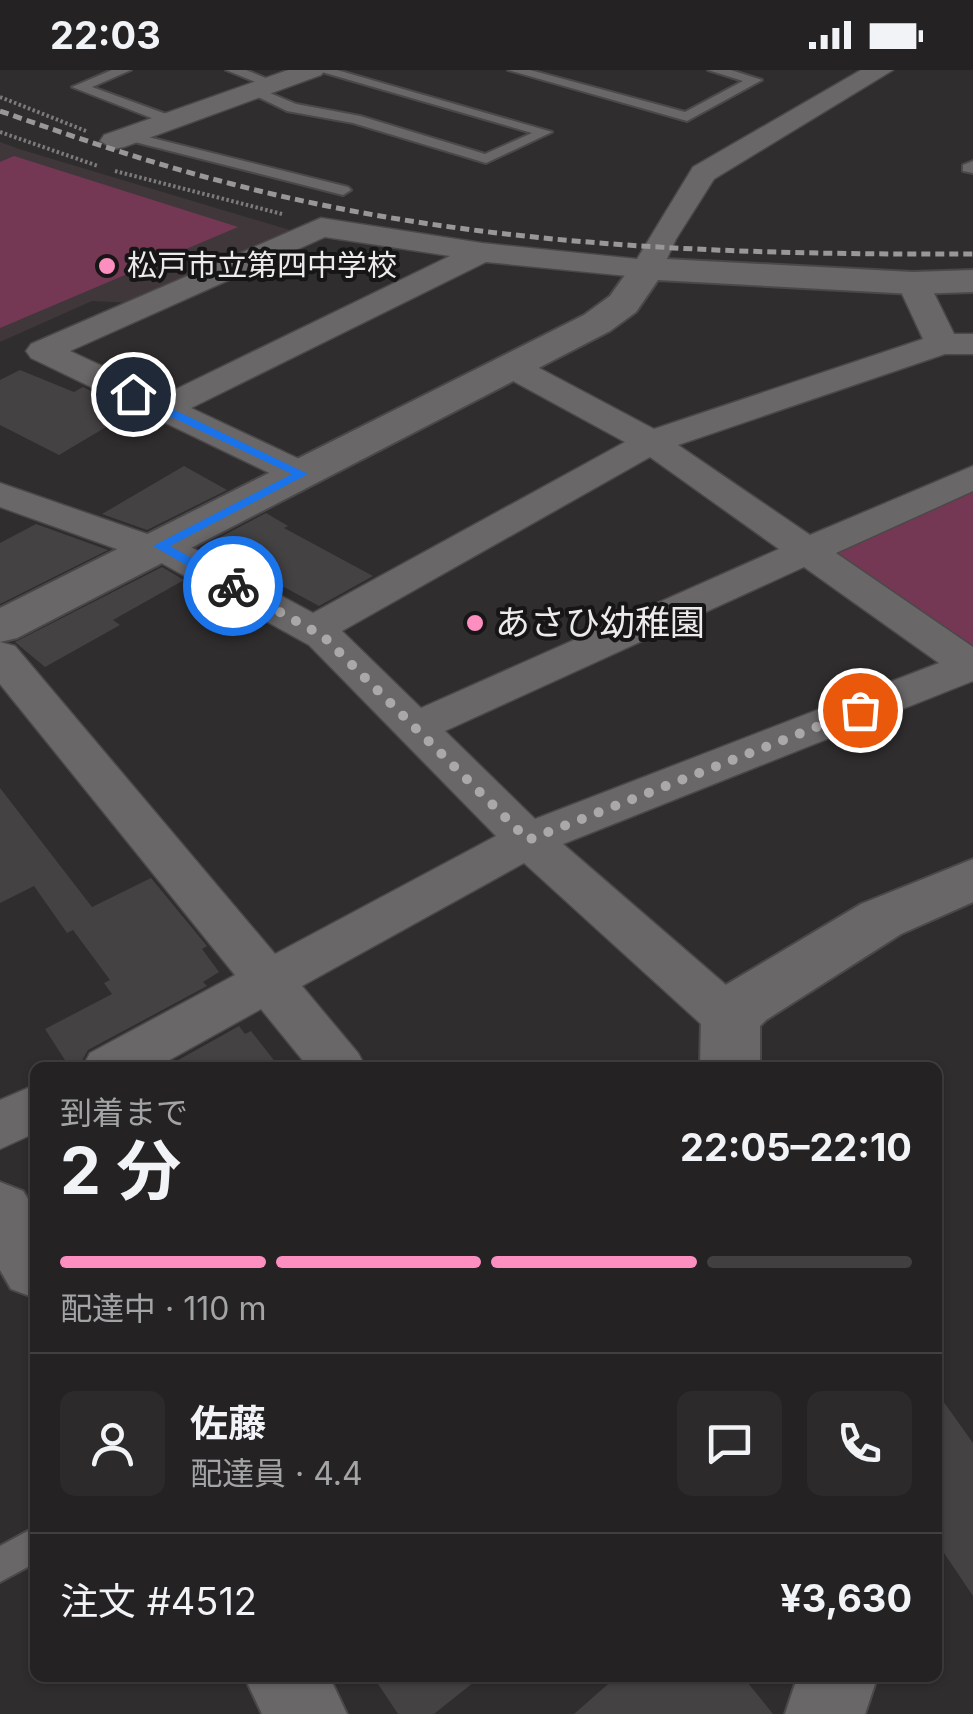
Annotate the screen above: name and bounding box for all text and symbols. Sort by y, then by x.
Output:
text: 22:03 [50,12,161,58]
place label: 松戸市立第四中学校 [127,247,397,283]
marker: 松戸市立第四中学校 [96,255,118,277]
pin [91,352,176,437]
icon: home [106,367,161,422]
courier [183,536,283,636]
icon: bike [206,559,261,614]
place label: あさひ幼稚園 [495,601,705,643]
marker: あさひ幼稚園 [464,612,486,634]
pin [818,668,903,753]
icon: bag [833,683,888,738]
text: 到着まで [60,1093,188,1132]
text: 22:05–22:10 [680,1124,912,1170]
text: 2 分 [60,1131,181,1210]
text: 配達中 · 110 m [60,1289,266,1328]
button: person [60,1391,165,1496]
button: chat [677,1391,782,1496]
button: phone [807,1391,912,1496]
text: 佐藤 [190,1400,266,1446]
text: 配達員 · 4.4 [190,1454,363,1493]
text: ¥3,630 [780,1575,912,1621]
text: 注文 #4512 [60,1578,257,1624]

